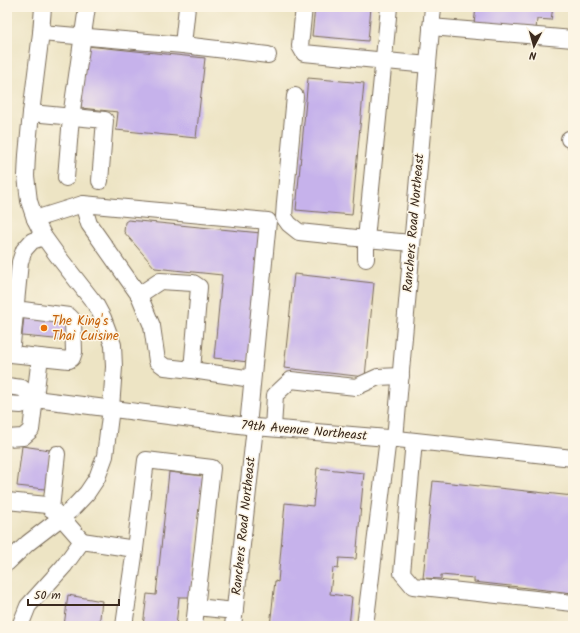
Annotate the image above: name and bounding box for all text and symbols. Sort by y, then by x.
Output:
north arrow [514,26,554,66]
text: N [529,46,537,64]
street label: Ranchers Road Northeast [397,152,431,293]
place label: The King's Thai Cuisine [52,311,119,347]
marker: The King's Thai Cuisine [39,323,49,333]
street label: 79th Avenue Northeast [240,415,369,447]
street label: Ranchers Road Northeast [226,455,262,596]
scale bar [28,581,119,607]
text: 50 m [34,586,61,605]

